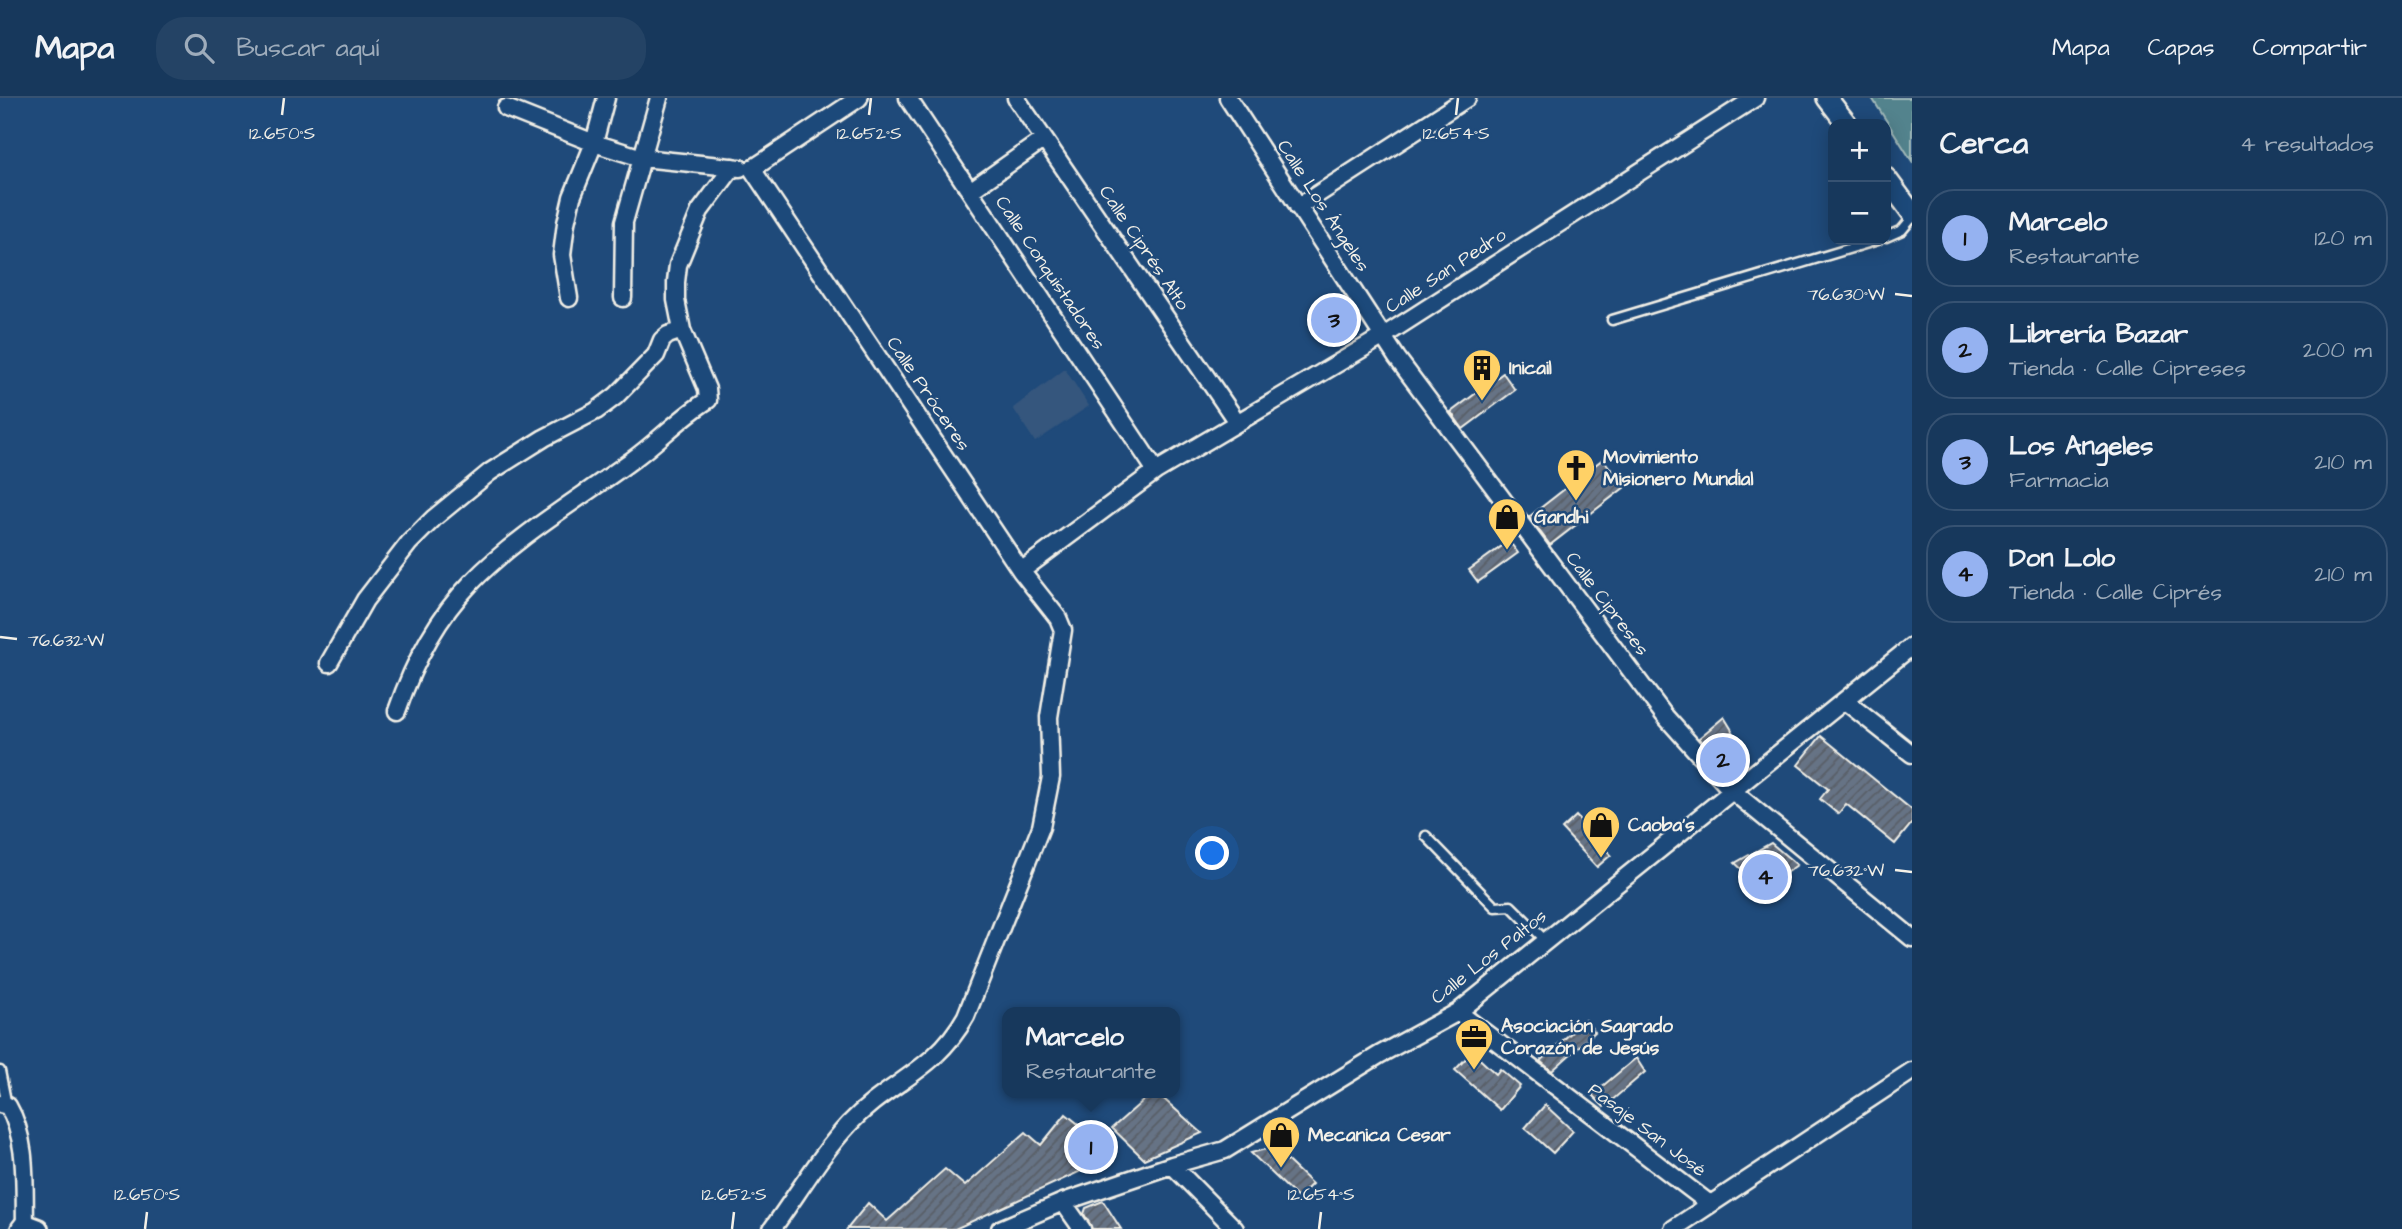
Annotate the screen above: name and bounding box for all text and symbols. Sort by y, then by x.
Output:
search box [156,17,646,80]
text: Mapa [35,25,114,71]
icon: search [180,29,218,67]
text: Buscar aquí [236,30,379,66]
text: Mapa [2052,31,2110,65]
text: Capas [2148,31,2214,65]
text: Compartir [2252,31,2367,65]
map controls [1828,119,1891,245]
button: + [1828,119,1891,182]
text: 12.650°S [249,121,315,146]
text: 12.652°S [837,121,902,146]
text: 12.654°S [1423,121,1489,146]
text: Cerca [1940,123,2028,165]
text: 4 resultados [2240,128,2374,160]
street label: Calle Los Ángeles [1269,135,1376,278]
street label: Calle Ciprés Alto [1092,180,1196,316]
button: − [1828,182,1891,245]
street label: Calle Conquistadores [988,191,1112,355]
text: Marcelo [2009,204,2107,240]
street label: Calle San Pedro [1380,222,1512,320]
text: 1 [1964,222,1966,254]
text: 120 m [2314,222,2372,254]
text: Restaurante [2009,240,2140,272]
text: 76.630°W [1807,282,1885,307]
pin: 3 [1311,294,1357,346]
text: Librería Bazar [2009,316,2188,352]
street label: Calle Próceres [880,331,976,457]
text: 2 [1958,334,1972,366]
text: 200 m [2303,334,2372,366]
building icon: Inicail [1461,347,1503,402]
text: Tienda · Calle Cipreses [2009,352,2246,384]
place label: Inicail [1509,355,1552,382]
text: Los Angeles [2009,428,2153,464]
place label: Movimiento Misionero Mundial [1603,444,1753,493]
text: 3 [1959,446,1971,478]
text: 210 m [2314,446,2372,478]
church icon: Movimiento Misionero Mundial [1555,447,1597,502]
text: Farmacia [2009,464,2109,496]
shop icon: Gandhi [1486,496,1528,551]
place label: Gandhi [1534,504,1588,531]
text: Don Lolo [2009,540,2115,576]
street label: Calle Cipreses [1559,546,1655,662]
text: 4 [1957,558,1973,590]
text: 210 m [2314,558,2372,590]
text: Tienda · Calle Ciprés [2009,576,2222,608]
text: 76.632°W [28,628,104,653]
pin: 2 [1700,734,1746,786]
shop icon: Caoba's [1580,804,1622,859]
place label: Caoba's [1628,812,1695,839]
your location [1195,836,1229,870]
pin: 4 [1742,851,1788,903]
text: 76.632°W [1808,858,1884,883]
street label: Calle Los Paltos [1425,903,1553,1011]
popup [1002,1007,1180,1098]
place label: Asociación Sagrado Corazón de Jesús [1501,1013,1673,1062]
office icon: Asociación Sagrado Corazón de Jesús [1453,1016,1495,1071]
text: Marcelo [1026,1019,1124,1055]
text: Restaurante [1026,1055,1156,1087]
street label: Pasaje San José [1582,1077,1712,1183]
shop icon: Mecanica Cesar [1260,1114,1302,1169]
pin: 1 [1068,1121,1114,1173]
place label: Mecanica Cesar [1308,1122,1451,1149]
text: 12.650°S [114,1182,180,1207]
text: 12.652°S [702,1182,767,1207]
text: 12.654°S [1288,1182,1354,1207]

